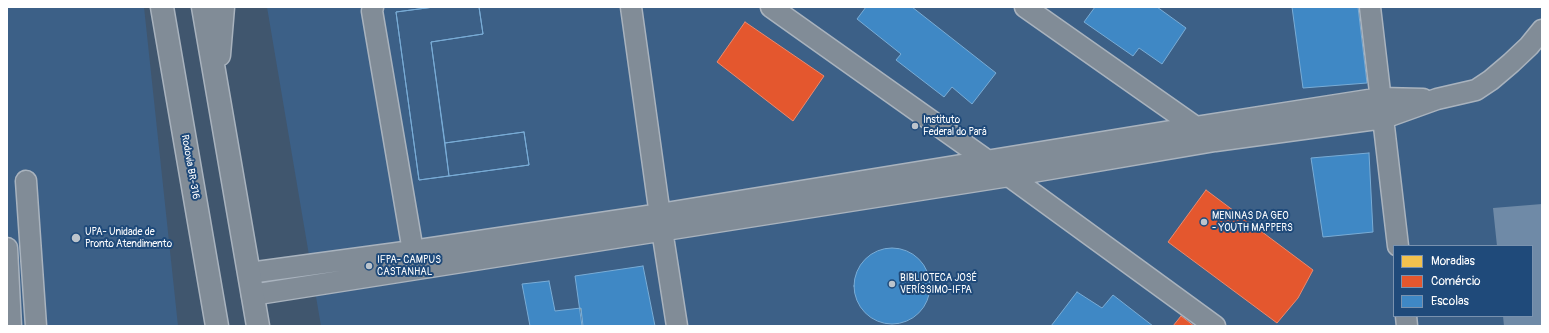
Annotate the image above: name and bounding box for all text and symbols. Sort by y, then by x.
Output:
place label: Instituto Federal do Pará [923,114,987,138]
marker: Instituto Federal do Pará [910,121,920,131]
street label: Rodovia BR-316 [178,134,202,200]
place label: MENINAS DA GEO - YOUTH MAPPERS [1212,210,1293,234]
marker: MENINAS DA GEO - YOUTH MAPPERS [1199,217,1209,227]
place label: UPA- Unidade de Pronto Atendimento [85,226,172,250]
marker: UPA- Unidade de Pronto Atendimento [70,232,82,244]
legend [1393,245,1533,317]
place label: IFPA- CAMPUS CASTANHAL [377,254,441,278]
text: Moradias [1431,254,1475,269]
marker: IFPA- CAMPUS CASTANHAL [364,261,374,271]
place label: BIBLIOTECA JOSÉ VERÍSSIMO-IFPA [900,272,977,296]
text: Comércio [1431,274,1481,289]
marker: BIBLIOTECA JOSÉ VERÍSSIMO-IFPA [887,279,897,289]
text: Escolas [1431,294,1469,309]

